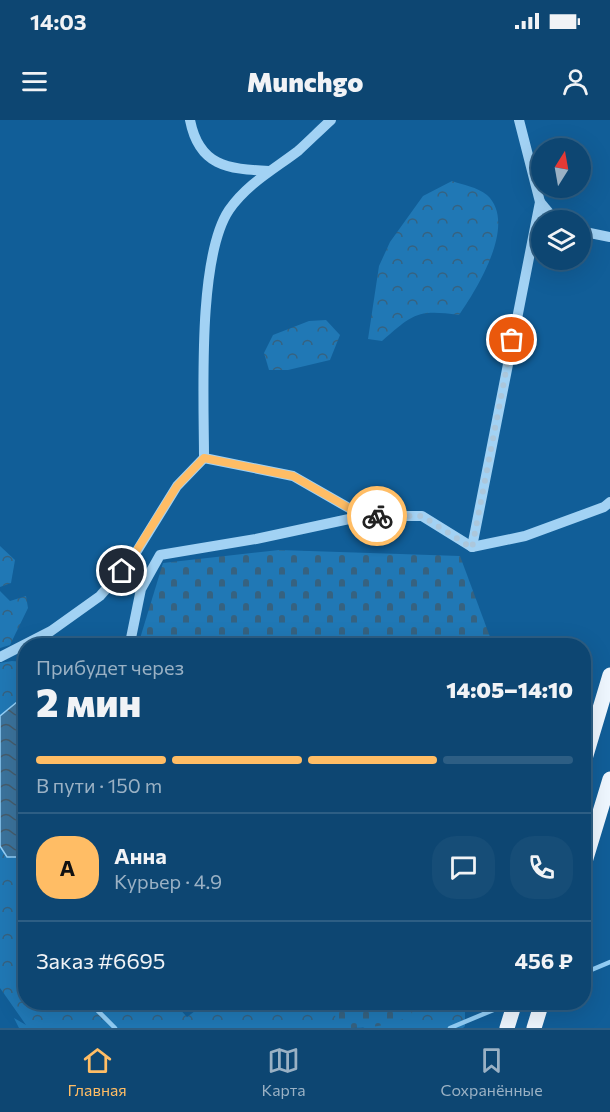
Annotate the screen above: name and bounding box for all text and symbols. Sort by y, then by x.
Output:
text: 14:03 [30,8,87,35]
icon: menu [18,65,51,98]
text: Munchgo [247,65,363,98]
icon: person [559,65,592,98]
north arrow [531,138,591,198]
map controls [531,138,591,270]
button: layers [531,210,591,270]
pin [486,314,537,365]
icon: bag [495,323,528,356]
courier [347,486,407,546]
icon: bike [361,500,394,533]
pin [96,545,147,596]
icon: home [105,554,138,587]
text: Прибудет через [36,655,184,679]
text: 14:05–14:10 [446,676,573,703]
text: 2 мин [36,677,141,725]
text: В пути · 150 m [36,773,162,797]
button: chat [432,836,495,899]
button: phone [510,836,573,899]
text: Анна [114,842,167,869]
text: А [60,854,75,881]
text: Курьер · 4.9 [114,869,222,893]
text: Заказ #6695 [36,947,166,974]
text: 456 ₽ [514,947,573,974]
tab: Главная [67,1044,127,1099]
tab: Карта [262,1044,306,1099]
tab: Сохранённые [440,1044,543,1099]

